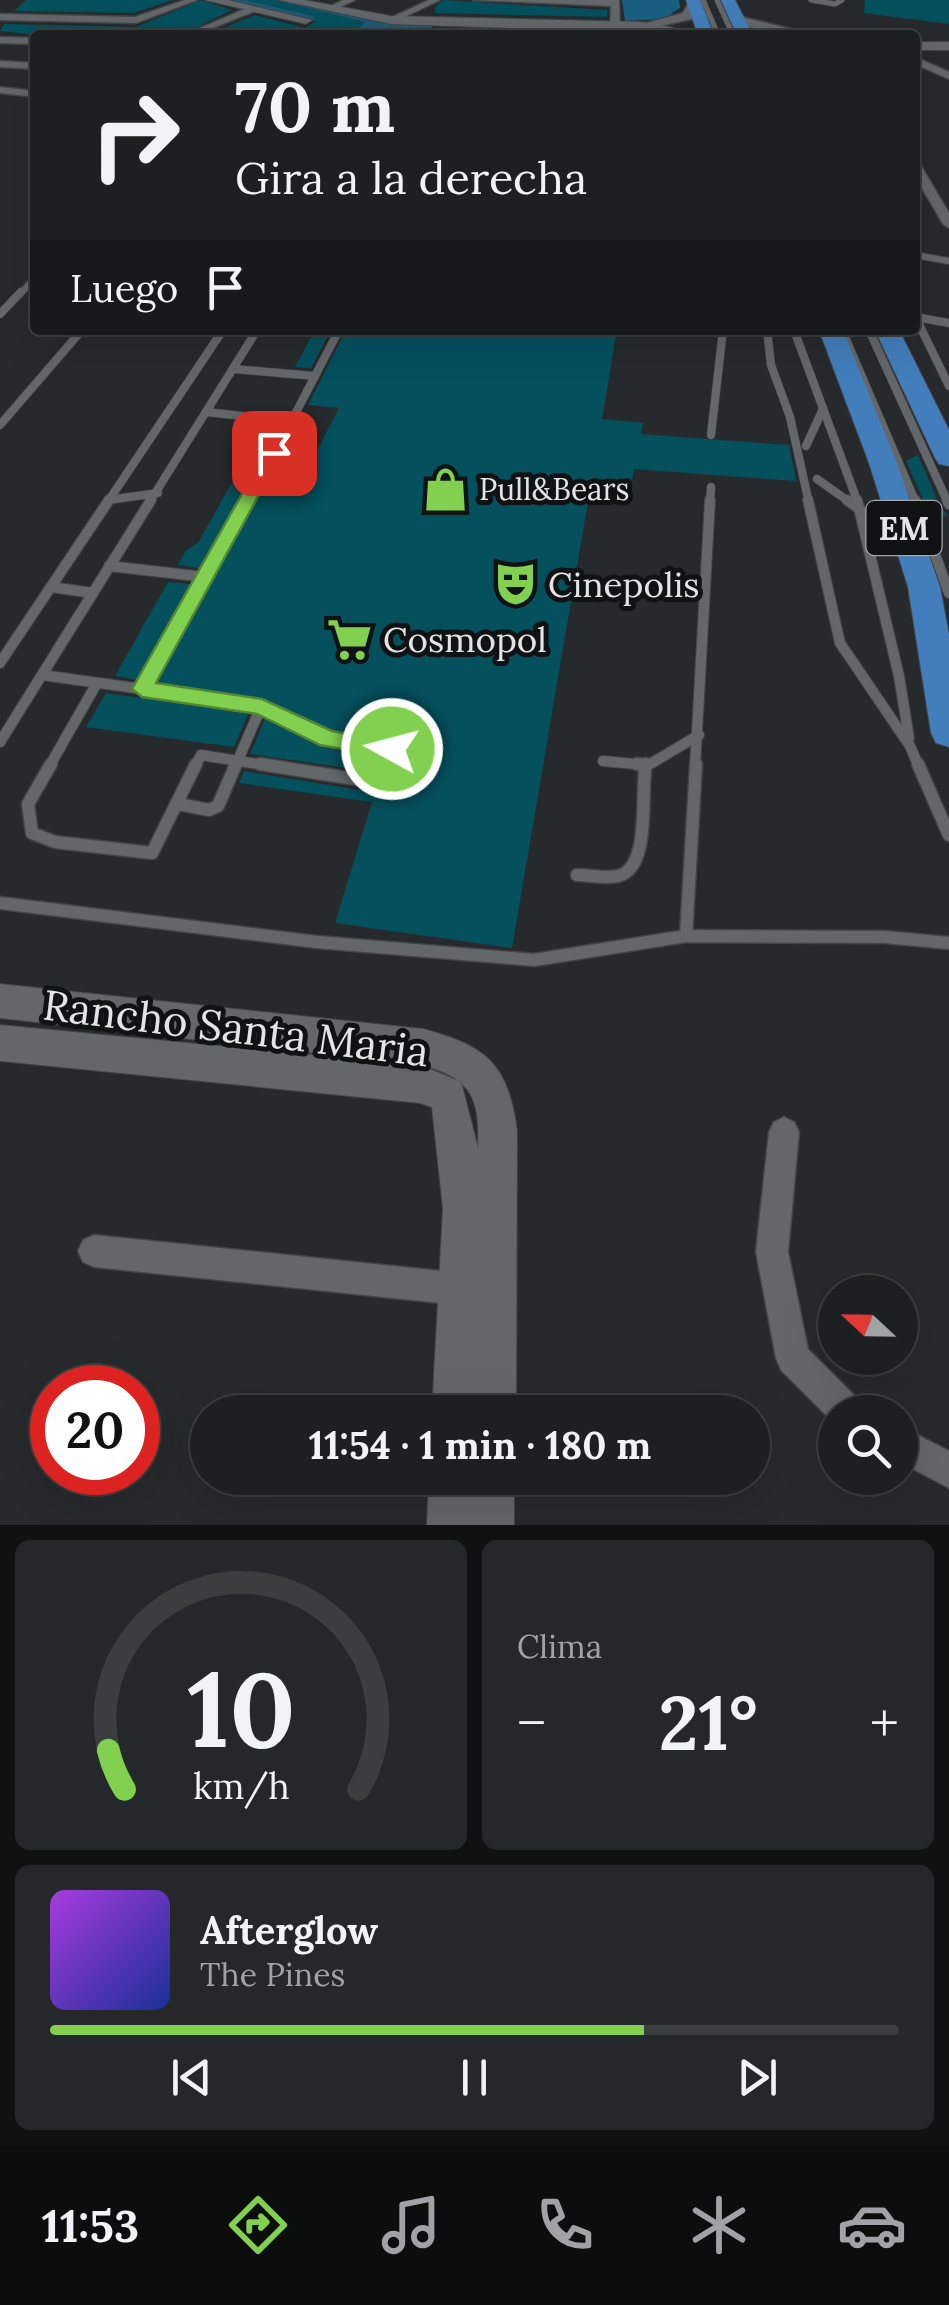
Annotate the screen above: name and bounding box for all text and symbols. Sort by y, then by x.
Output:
text: 70 m [235,62,395,151]
icon: right [70,70,200,200]
text: Gira a la derecha [235,149,587,206]
icon: arrive [198,260,253,315]
text: Luego [70,264,178,312]
pin [232,411,317,496]
icon: arrive [247,426,302,481]
shop icon: Pull&Bears [422,465,470,513]
place label: Pull&Bears [479,470,629,508]
road number: EM [866,501,942,555]
theatre icon: Cinepolis [491,560,539,608]
place label: Cinepolis [548,562,699,607]
supermarket icon: Cosmopol [326,615,374,663]
place label: Cosmopol [383,617,547,662]
position arrow [340,697,444,801]
street label: Rancho Santa Maria [40,978,432,1078]
north arrow [818,1275,918,1375]
map controls [818,1275,918,1495]
speed limit sign: 20 [30,1365,160,1495]
button: search [818,1395,918,1495]
text: 11:54 · 1 min · 180 m [309,1421,651,1469]
text: Clima [517,1626,602,1667]
text: 10 [187,1642,295,1775]
text: 21° [658,1675,758,1771]
text: − [517,1688,546,1758]
text: + [870,1688,899,1758]
text: km/h [193,1763,289,1809]
text: Afterglow [200,1906,378,1954]
text: The Pines [200,1954,345,1995]
icon: previous [164,2050,219,2105]
icon: pause [447,2050,502,2105]
icon: next [730,2050,785,2105]
icon: directions [223,2190,293,2260]
icon: music [376,2190,446,2260]
icon: phone [530,2190,600,2260]
icon: climate [684,2190,754,2260]
icon: car [837,2190,907,2260]
text: 11:53 [42,2197,139,2254]

